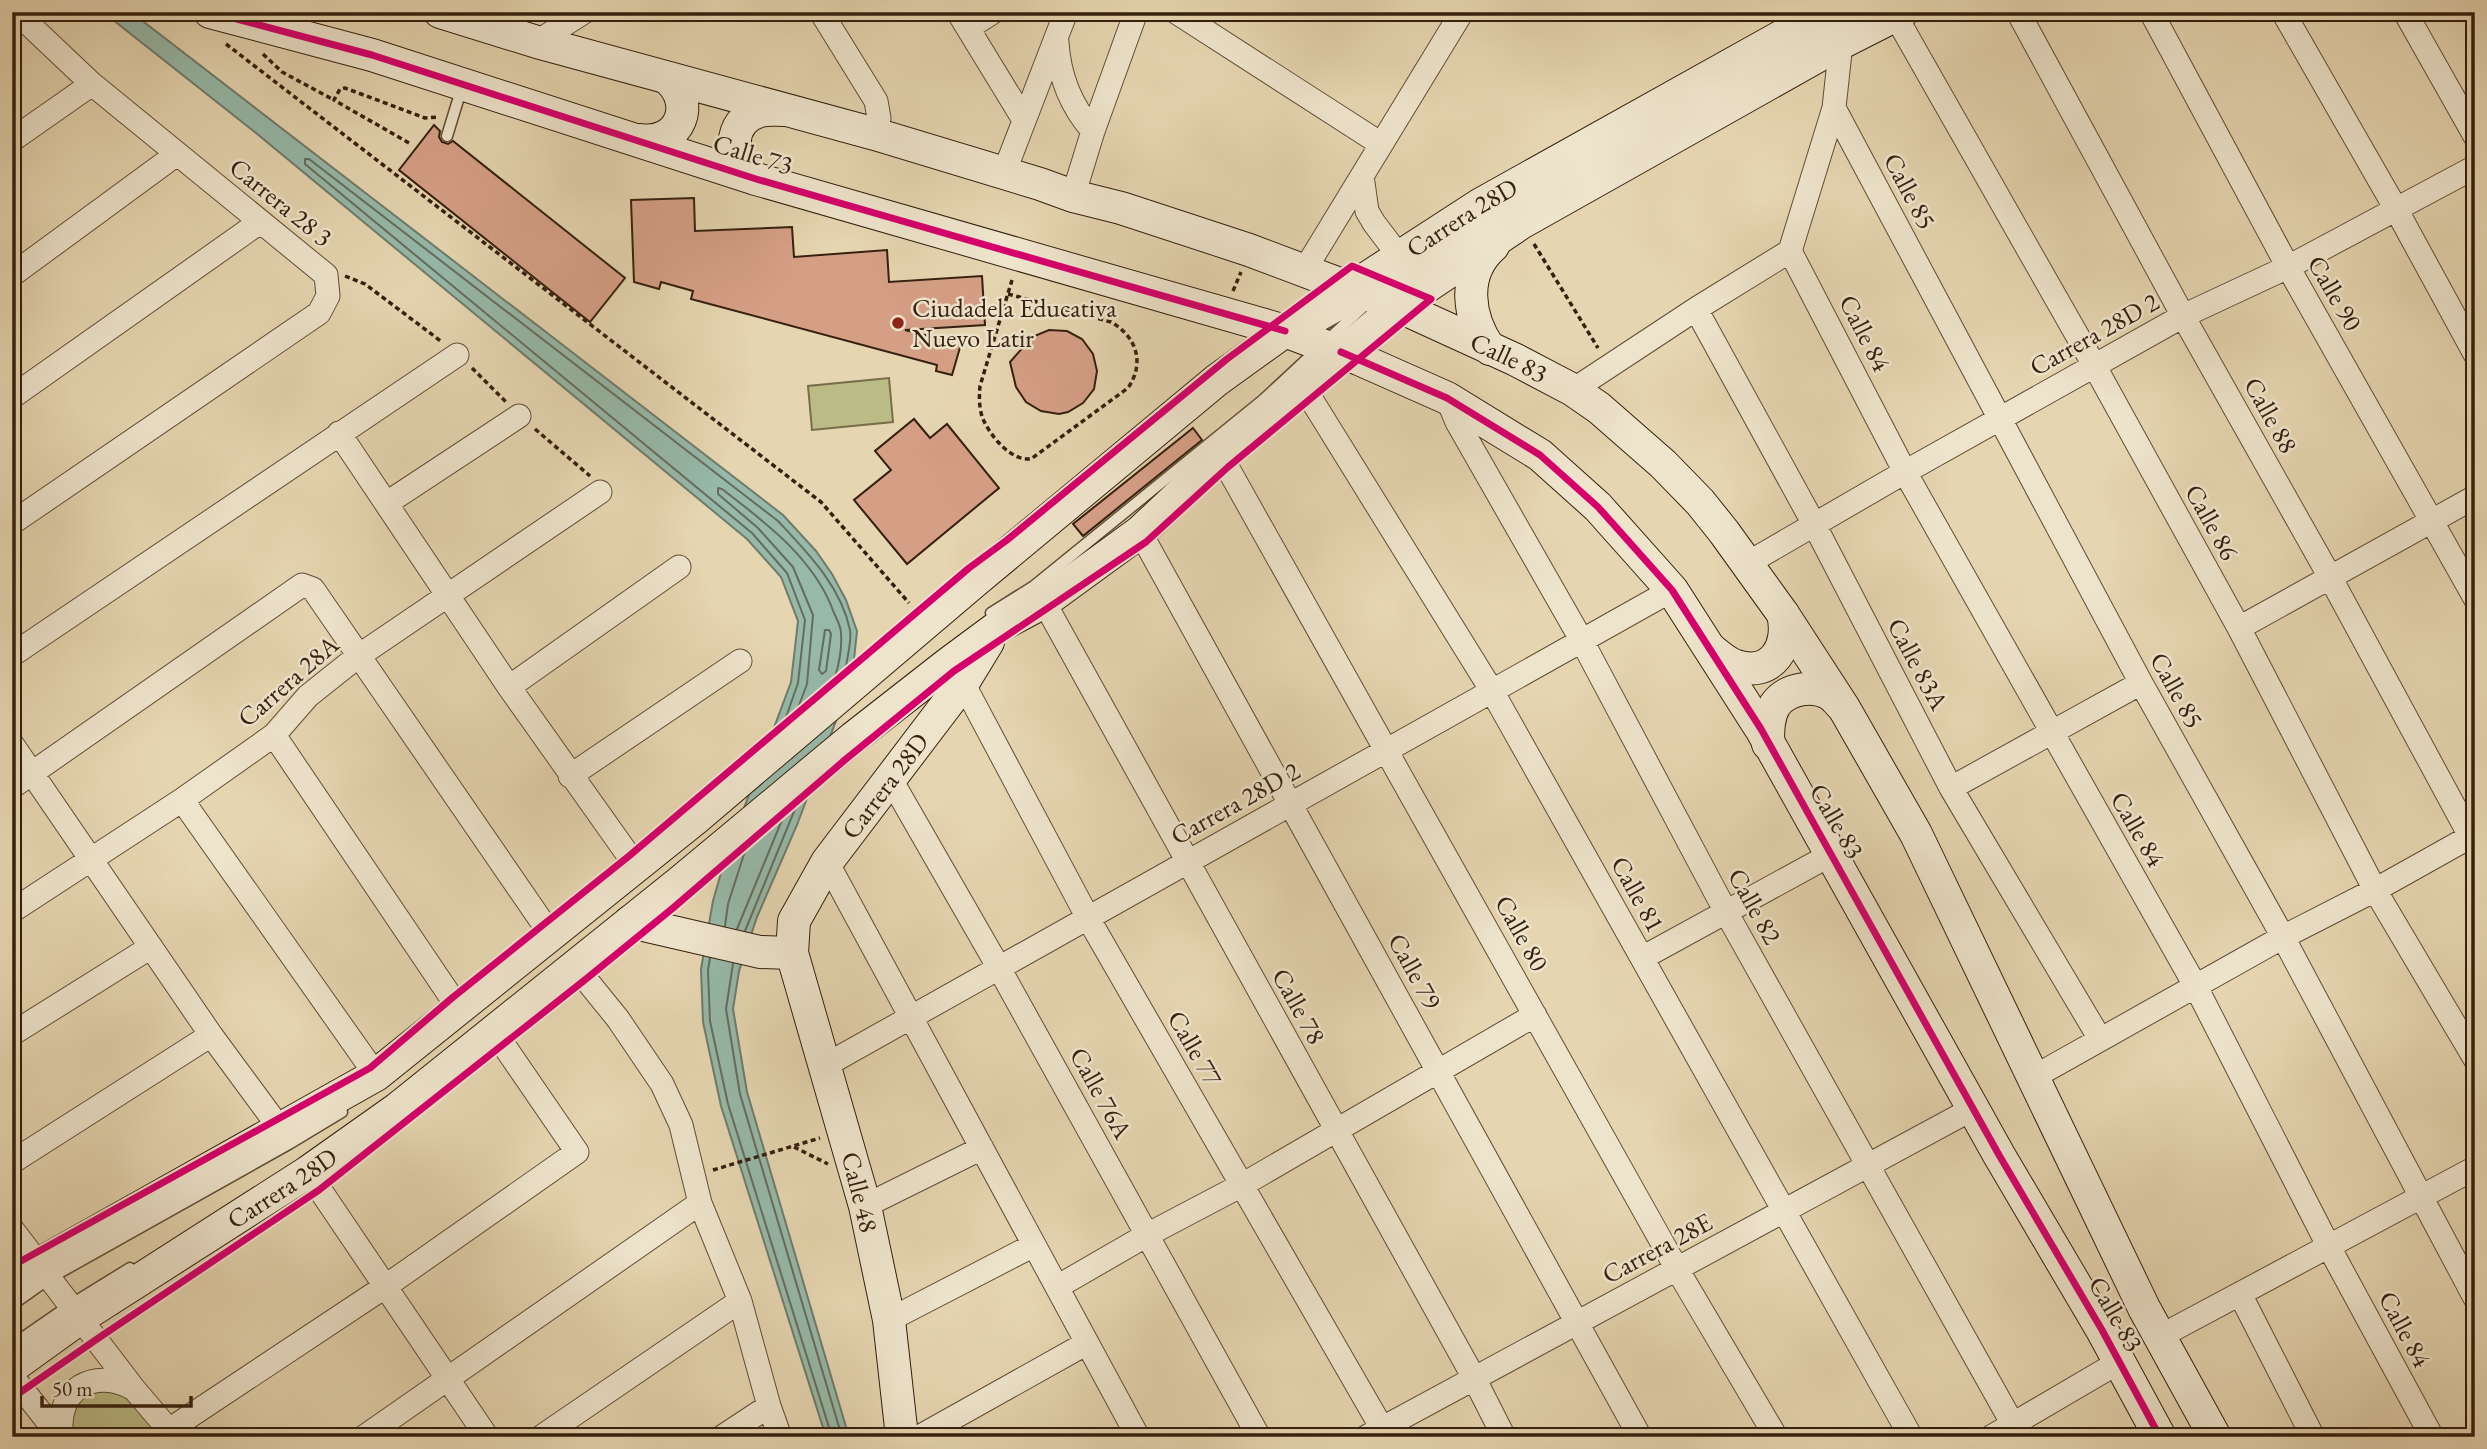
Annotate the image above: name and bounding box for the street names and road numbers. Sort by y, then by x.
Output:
street label: Calle 73 [709,126,797,182]
street label: Calle 85 [1876,147,1944,235]
street label: Carrera 28 3 [222,150,340,254]
street label: Carrera 28D [1400,170,1524,265]
street label: Calle 90 [2300,249,2370,337]
street label: Carrera 28D 2 [2023,284,2165,383]
street label: Calle 84 [1831,289,1899,378]
street label: Calle 83 [1465,324,1553,391]
street label: Calle 88 [2236,371,2306,459]
street label: Calle 86 [2177,478,2247,566]
street label: Calle 83A [1880,612,1957,717]
street label: Carrera 28A [230,627,347,734]
street label: Calle 85 [2142,646,2212,734]
street label: Carrera 28D [834,726,936,846]
street label: Carrera 28D 2 [1164,753,1306,852]
street label: Calle 83 [1802,777,1872,865]
street label: Calle 84 [2103,785,2173,873]
street label: Calle 81 [1603,850,1673,938]
street label: Calle 82 [1720,862,1790,950]
street label: Calle 80 [1487,889,1557,977]
street label: Calle 79 [1380,927,1450,1015]
street label: Calle 78 [1264,962,1334,1050]
street label: Calle 77 [1160,1004,1230,1092]
street label: Calle 76A [1062,1041,1141,1146]
street label: Carrera 28D [220,1140,344,1237]
street label: Calle 48 [834,1148,886,1236]
street label: Carrera 28E [1596,1205,1718,1291]
street label: Calle 83 [2081,1270,2151,1358]
street label: Calle 84 [2371,1285,2439,1373]

